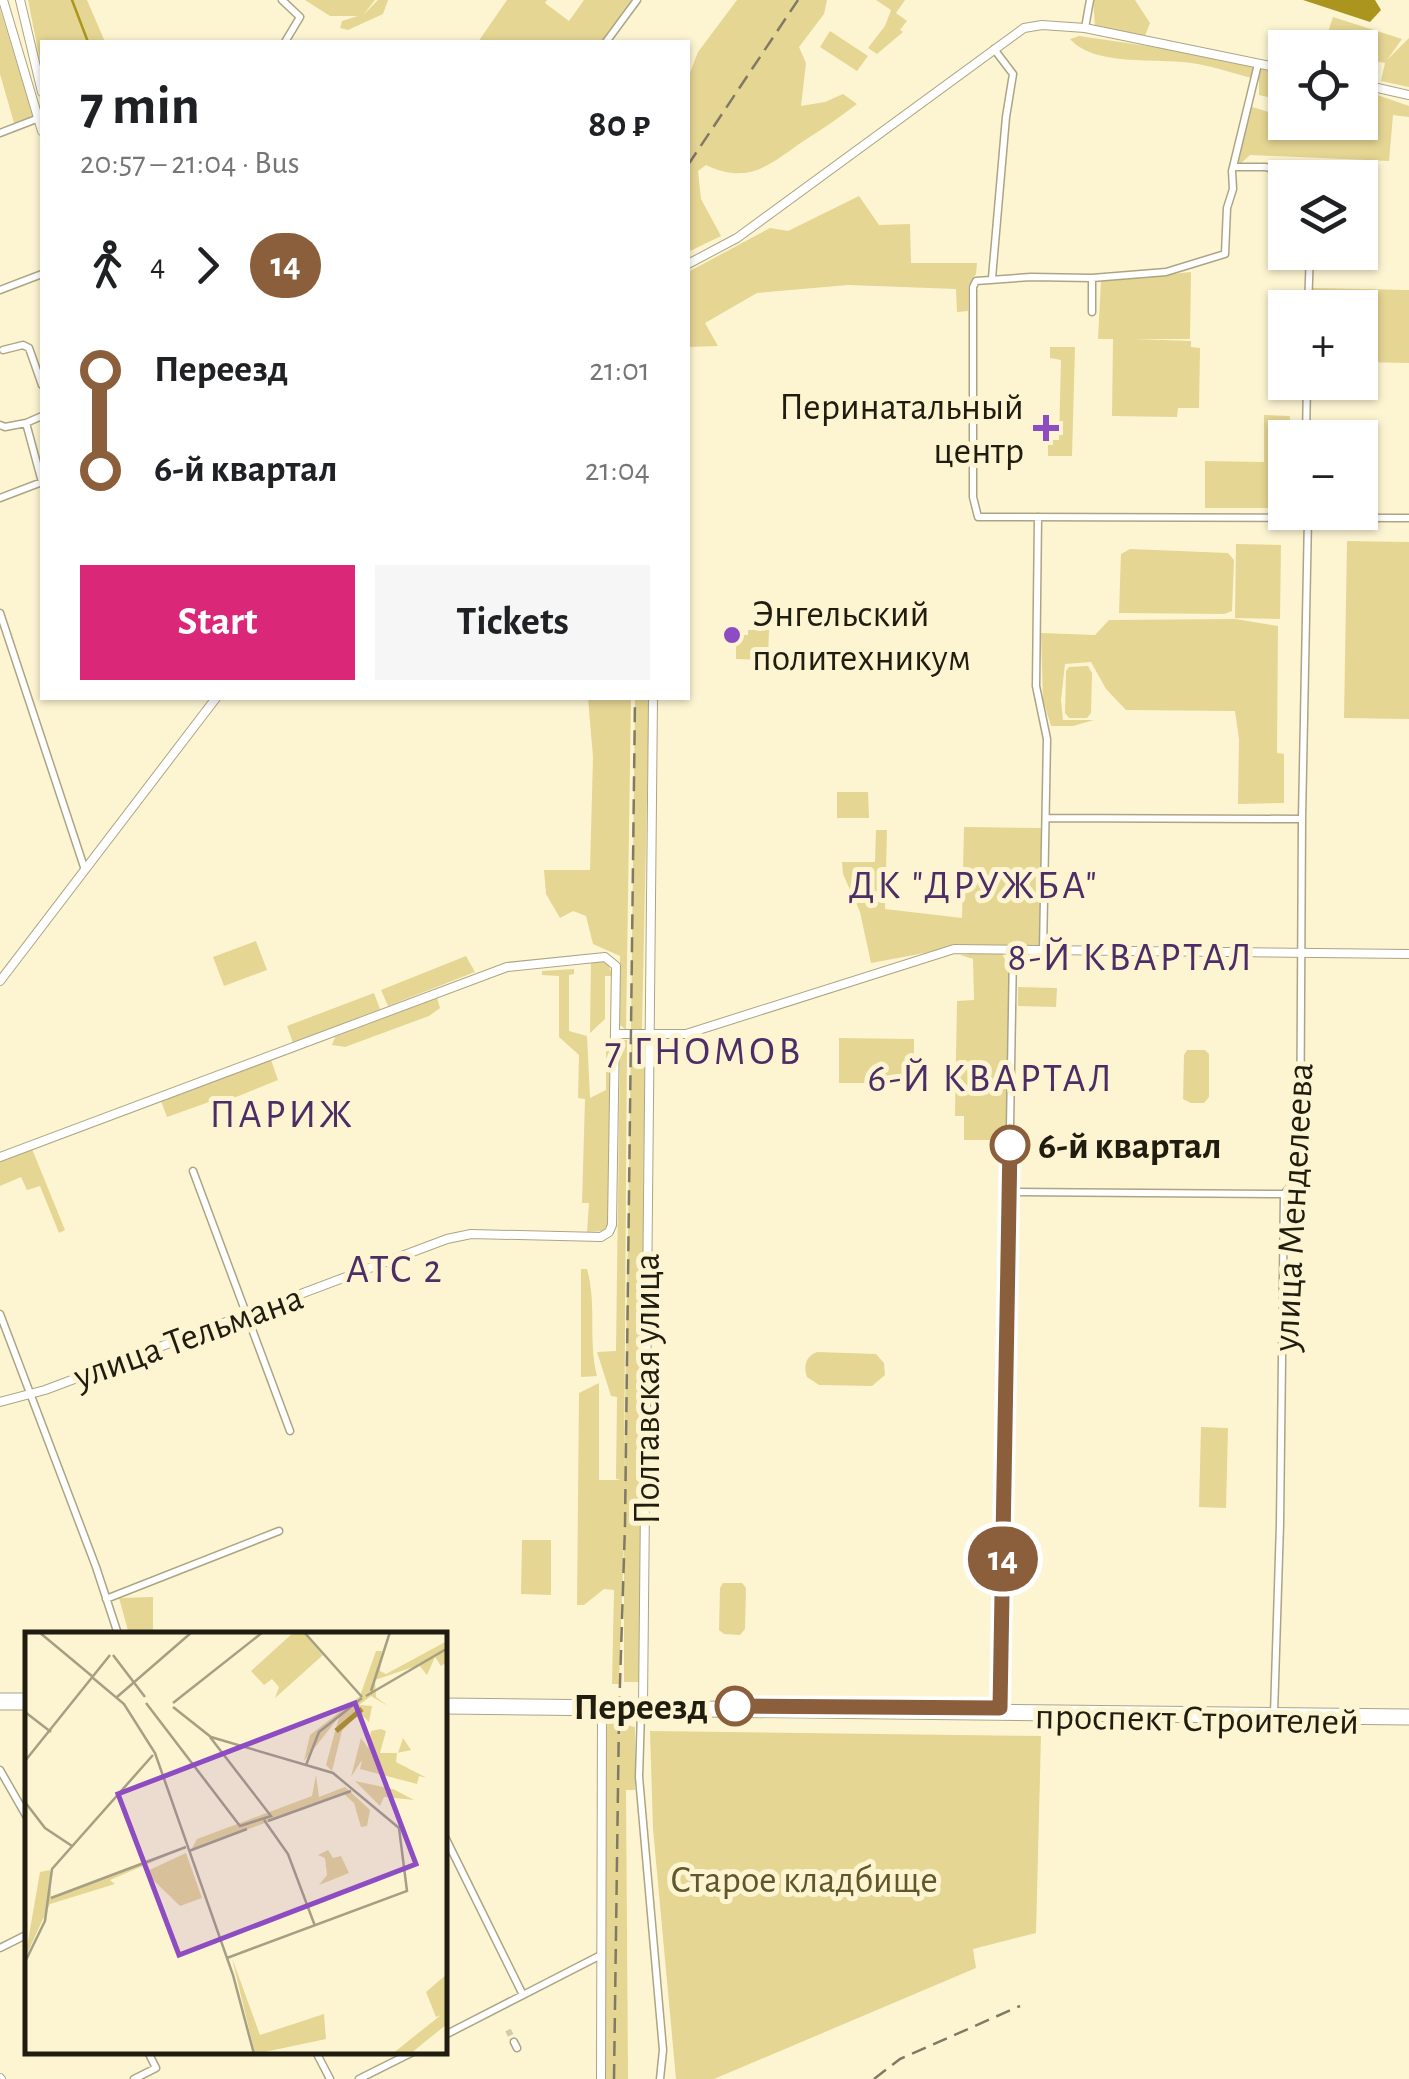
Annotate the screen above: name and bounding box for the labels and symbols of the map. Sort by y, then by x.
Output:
place label: Перинатальный центр [779,389,1024,471]
marker: Перинатальный центр [1033,415,1059,441]
place label: Энгельский политехникум [752,596,971,678]
marker: Энгельский политехникум [721,624,743,646]
district label: ДК "ДРУЖБА" [849,866,1099,906]
district label: 8-Й КВАРТАЛ [1007,937,1255,978]
district label: 7 ГНОМОВ [605,1032,803,1072]
district label: 6-Й КВАРТАЛ [867,1058,1115,1099]
street label: улица Менделеева [1267,1062,1321,1353]
district label: ПАРИЖ [209,1095,355,1135]
marker: 6-й квартал [991,1126,1029,1164]
place label: 6-й квартал [1038,1128,1222,1166]
district label: АТС 2 [346,1250,444,1290]
street label: Полтавская улица [629,1253,667,1525]
street label: улица Тельмана [68,1279,308,1397]
line badge: 14 [958,1526,1048,1592]
inset map [25,1632,448,2054]
marker: Переезд [716,1687,754,1725]
place label: Переезд [574,1689,708,1727]
street label: проспект Строителей [1034,1698,1359,1742]
park label: Старое кладбище [670,1862,938,1900]

